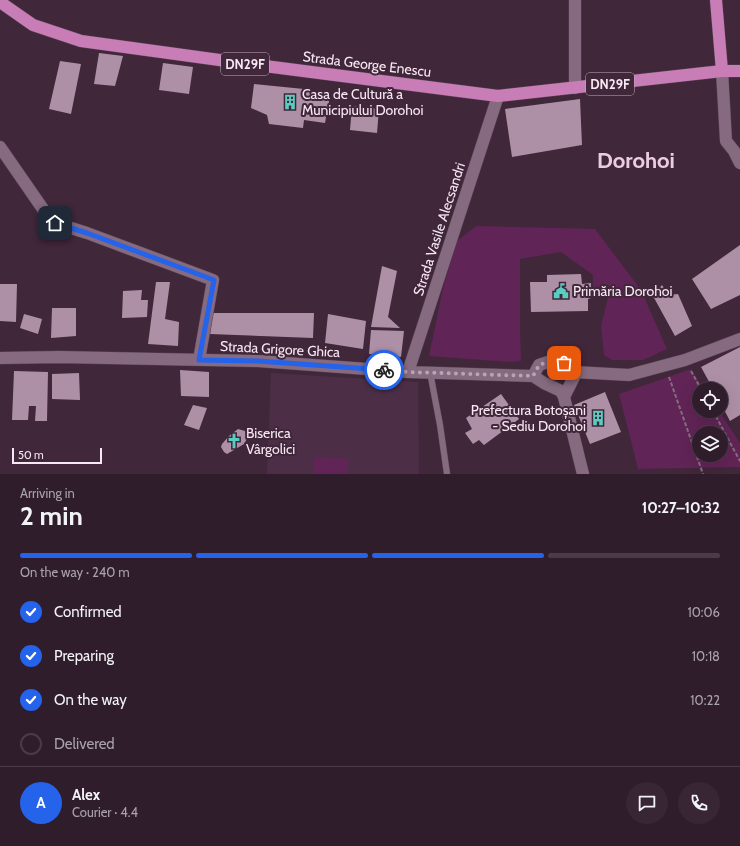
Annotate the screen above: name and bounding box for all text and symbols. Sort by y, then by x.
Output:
street label: Strada George Enescu [302,47,432,81]
road number: DN29F [221,53,269,75]
road number: DN29F [586,73,634,95]
place label: Casa de Cultură a Municipiului Dorohoi [302,85,424,119]
building icon: Casa de Cultură a Municipiului Dorohoi [281,93,299,111]
district label: Dorohoi [597,147,675,174]
street label: Strada Vasile Alecsandri [409,160,469,298]
pin [38,206,72,240]
icon: home [44,212,66,234]
public building icon: Primăria Dorohoi [552,282,570,300]
place label: Primăria Dorohoi [573,282,673,300]
street label: Strada Grigore Ghica [219,337,341,361]
pin [547,346,581,380]
courier [364,350,404,390]
icon: bag [553,352,575,374]
icon: bike [373,359,395,381]
map controls [692,382,728,462]
button: locate [692,382,728,418]
place label: Prefectura Botoșani - Sediu Dorohoi [471,401,586,435]
building icon: Prefectura Botoșani - Sediu Dorohoi [589,409,607,427]
place label: Biserica Vârgolici [246,424,295,458]
button: layers [692,426,728,462]
church icon: Biserica Vârgolici [225,432,243,450]
scale bar [12,446,102,465]
text: 50 m [18,448,44,462]
text: Arriving in [20,485,75,501]
text: 10:27–10:32 [642,499,720,517]
text: 2 min [20,500,83,532]
text: On the way · 240 m [20,564,130,580]
icon: check [20,601,42,623]
text: Confirmed [54,603,122,621]
text: 10:06 [688,604,720,620]
icon: check [20,645,42,667]
text: Preparing [54,647,114,665]
text: 10:18 [692,648,720,664]
icon: check [20,689,42,711]
text: On the way [54,691,127,709]
text: 10:22 [690,692,720,708]
text: Delivered [54,735,115,753]
button: chat [626,782,668,824]
button: phone [678,782,720,824]
text: Alex [72,786,100,804]
text: A [36,794,46,812]
text: Courier · 4.4 [72,804,138,820]

